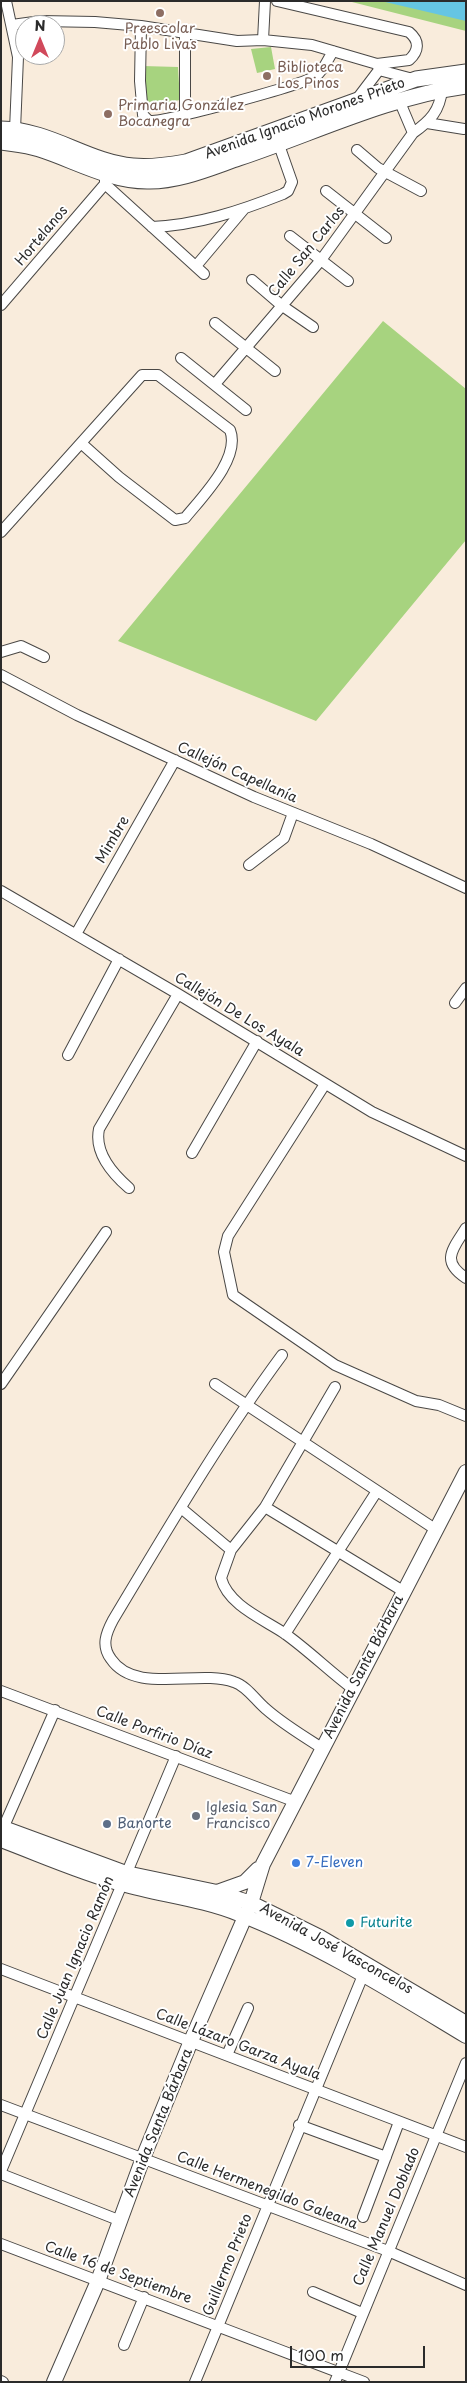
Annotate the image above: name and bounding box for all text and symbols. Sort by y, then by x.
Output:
marker: Preescolar Pablo Livas [154,7,166,19]
north arrow [15,15,65,65]
text: N [34,15,46,36]
place label: Preescolar Pablo Livas [123,21,197,54]
place label: Biblioteca Los Pinos [277,60,343,92]
marker: Biblioteca Los Pinos [261,70,273,82]
street label: Avenida Ignacio Morones Prieto [203,75,407,163]
place label: Primaria González Bocanegra [118,98,244,130]
marker: Primaria González Bocanegra [102,108,114,120]
street label: Hortelanos [12,203,72,269]
street label: Calle San Carlos [265,203,349,301]
street label: Callejón Capellanía [174,739,300,807]
street label: Mimbre [93,813,133,867]
street label: Callejón De Los Ayala [171,970,307,1060]
street label: Avenida Santa Bárbara [320,1592,408,1742]
street label: Calle Porfirio Díaz [93,1703,215,1763]
place label: Iglesia San Francisco [206,1800,278,1832]
marker: Iglesia San Francisco [190,1810,202,1822]
place label: Banorte [117,1816,172,1832]
marker: Banorte [101,1818,113,1830]
place label: 7-Eleven [306,1855,363,1871]
marker: 7-Eleven [290,1857,302,1869]
street label: Calle Juan Ignacio Ramón [34,1874,118,2042]
street label: Avenida José Vasconcelos [257,1900,415,1998]
place label: Futurite [360,1915,412,1931]
marker: Futurite [344,1917,356,1929]
street label: Calle Lázaro Garza Ayala [153,2006,323,2084]
street label: Avenida Santa Bárbara [121,2046,197,2200]
street label: Calle Manuel Doblado [350,2145,424,2289]
street label: Calle Hermenegildo Galeana [174,2149,360,2233]
street label: Guillermo Prieto [200,2212,256,2318]
street label: Calle 16 de Septiembre [42,2239,194,2307]
scale bar [292,2336,427,2368]
text: 100 m [298,2343,344,2366]

